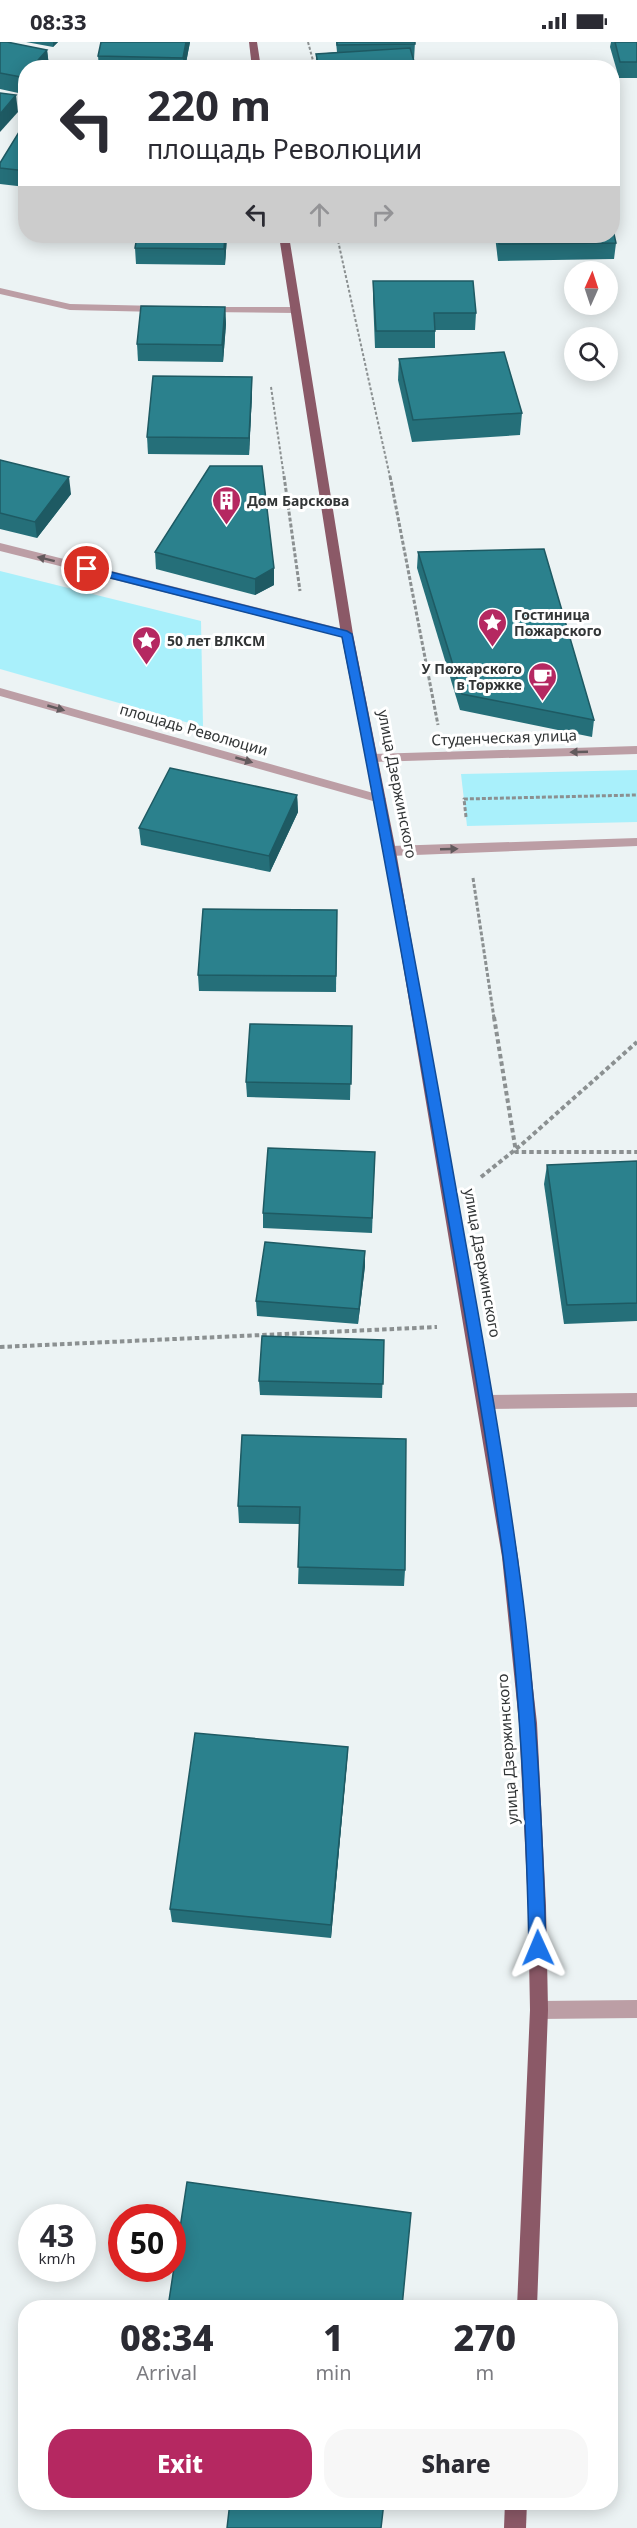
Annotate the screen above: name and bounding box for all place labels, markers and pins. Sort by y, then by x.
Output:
building icon: Дом Барскова [210,484,242,526]
place label: Дом Барскова [247,491,349,510]
pin [61,543,112,594]
place label: Гостиница Пожарского [514,605,602,640]
place icon: Гостиница Пожарского [477,606,509,648]
place icon: 50 лет ВЛКСМ [130,624,162,666]
place label: 50 лет ВЛКСМ [167,631,265,650]
place label: У Пожарского в Торжке [422,659,522,694]
cafe icon: У Пожарского в Торжке [527,660,559,702]

